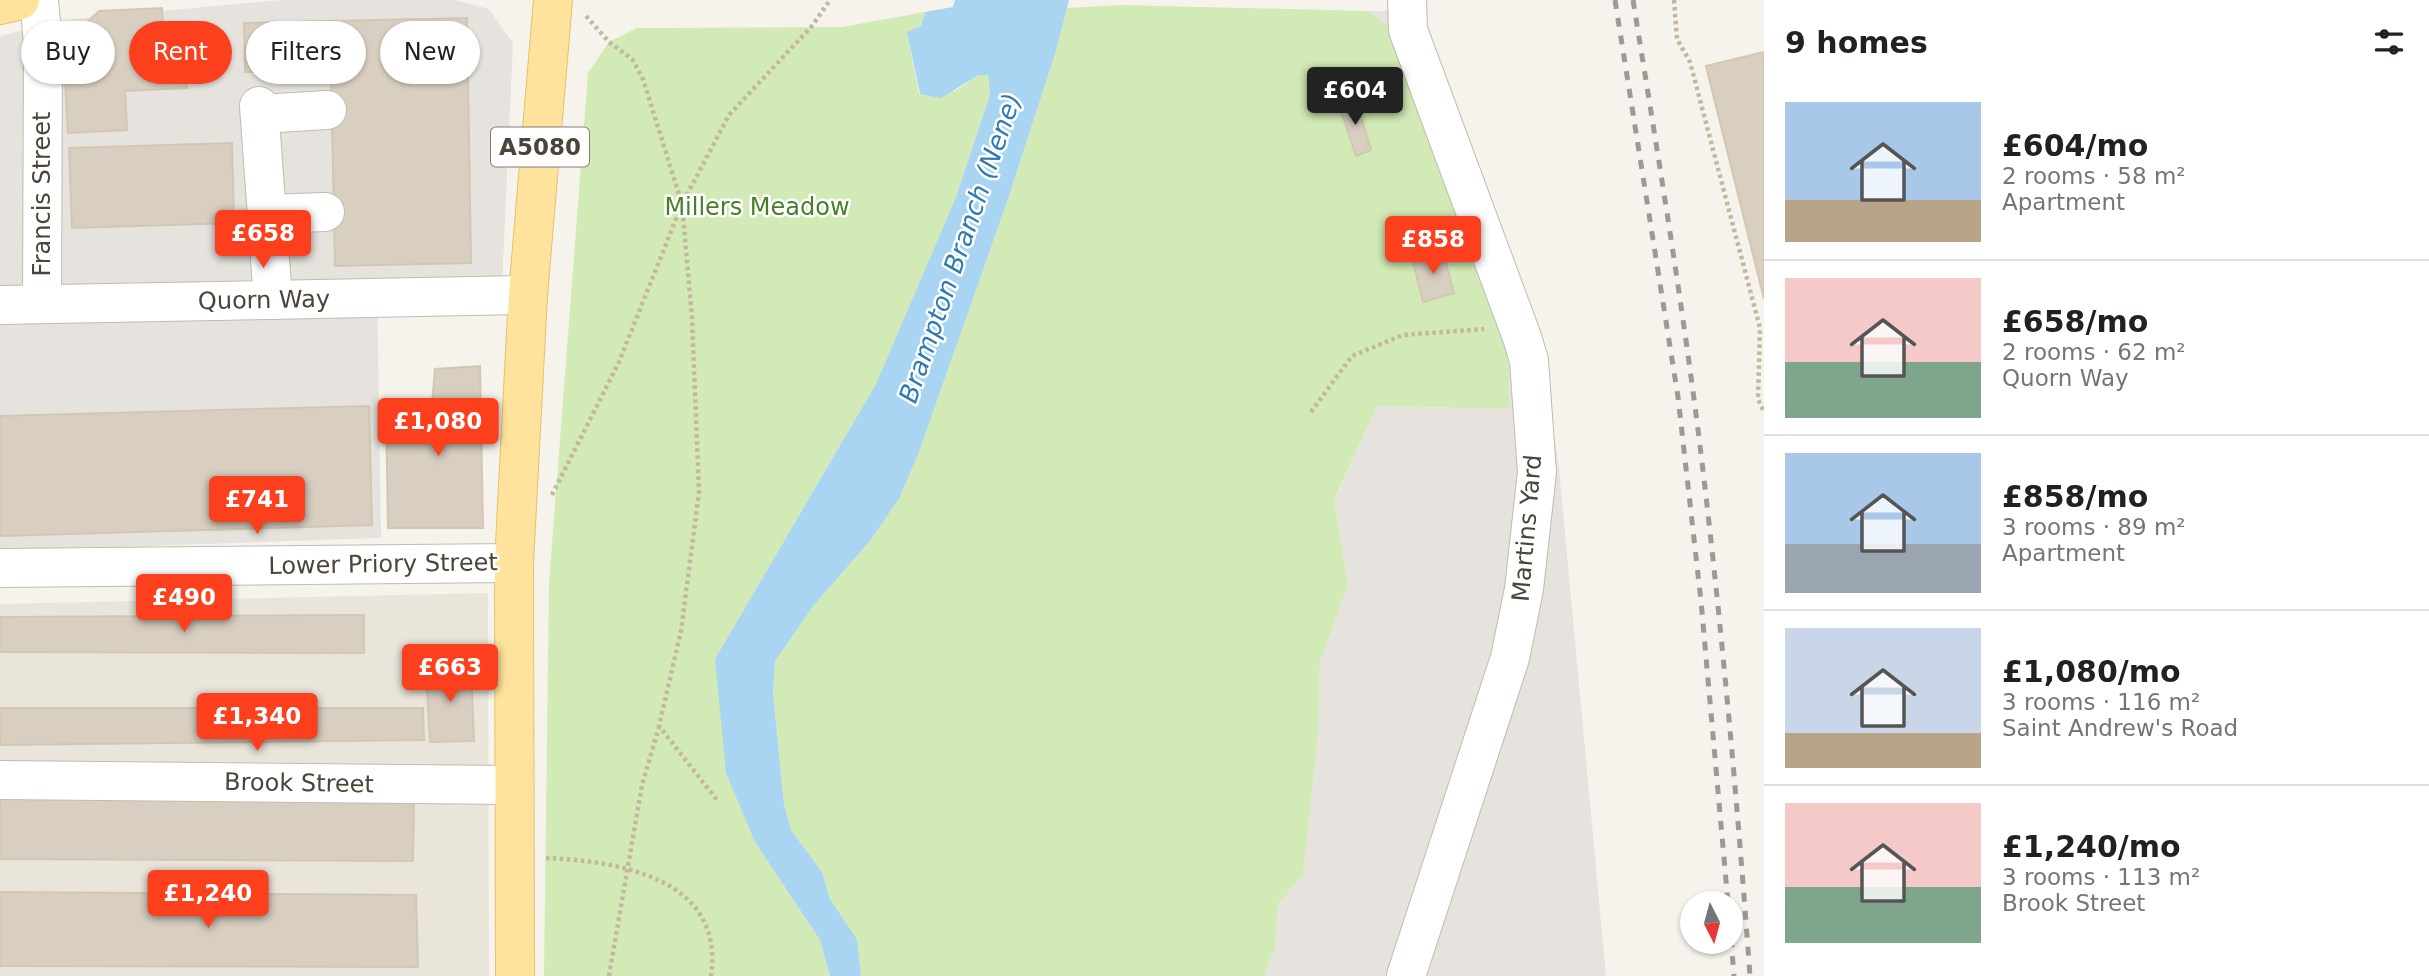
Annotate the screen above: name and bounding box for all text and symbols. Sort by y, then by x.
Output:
chip: Buy [21,21,115,84]
chip: Rent [129,21,232,84]
chip: Filters [246,21,366,84]
chip: New [380,21,480,84]
icon: filters [2370,23,2408,61]
text: 9 homes [1785,25,1928,60]
pin: £604 [1314,68,1396,127]
text: £604 [1323,77,1387,103]
water label: Brampton Branch (Nene) [893,89,1027,407]
street label: Francis Street [28,112,56,276]
road number: A5080 [491,128,589,166]
text: £604/mo [2002,128,2148,163]
icon: home [1841,130,1925,214]
text: 2 rooms · 58 m² [2002,163,2186,189]
text: Apartment [2002,189,2125,215]
park label: Millers Meadow [664,193,850,221]
pin: £658 [222,210,304,270]
pin: £858 [1392,216,1474,276]
text: £658 [231,220,295,246]
text: £858 [1401,226,1465,252]
street label: Quorn Way [198,285,330,315]
text: £658/mo [2002,304,2148,339]
icon: home [1841,306,1925,390]
text: 2 rooms · 62 m² [2002,339,2186,365]
text: Quorn Way [2002,365,2129,391]
pin: £1,080 [381,398,495,458]
text: £1,080 [394,408,482,434]
street label: Martins Yard [1507,453,1547,603]
pin: £741 [216,476,298,536]
text: £858/mo [2002,479,2148,514]
icon: home [1841,481,1925,565]
text: £741 [225,486,289,512]
text: 3 rooms · 89 m² [2002,514,2186,540]
text: Apartment [2002,540,2125,566]
street label: Lower Priory Street [268,548,498,580]
pin: £490 [143,574,225,634]
text: £490 [152,584,216,610]
pin: £663 [409,644,491,704]
text: £663 [418,654,482,680]
text: £1,080/mo [2002,654,2181,689]
icon: home [1841,656,1925,740]
text: 3 rooms · 116 m² [2002,689,2200,715]
pin: £1,340 [200,694,314,753]
text: £1,340 [213,703,301,729]
text: Saint Andrew's Road [2002,715,2238,741]
street label: Brook Street [224,768,374,798]
text: £1,240/mo [2002,829,2181,864]
icon: home [1841,831,1925,915]
text: 3 rooms · 113 m² [2002,864,2200,890]
pin: £1,240 [151,870,265,930]
text: £1,240 [164,880,252,906]
text: Brook Street [2002,890,2145,916]
north arrow [1680,891,1743,954]
map controls [1680,891,1743,954]

